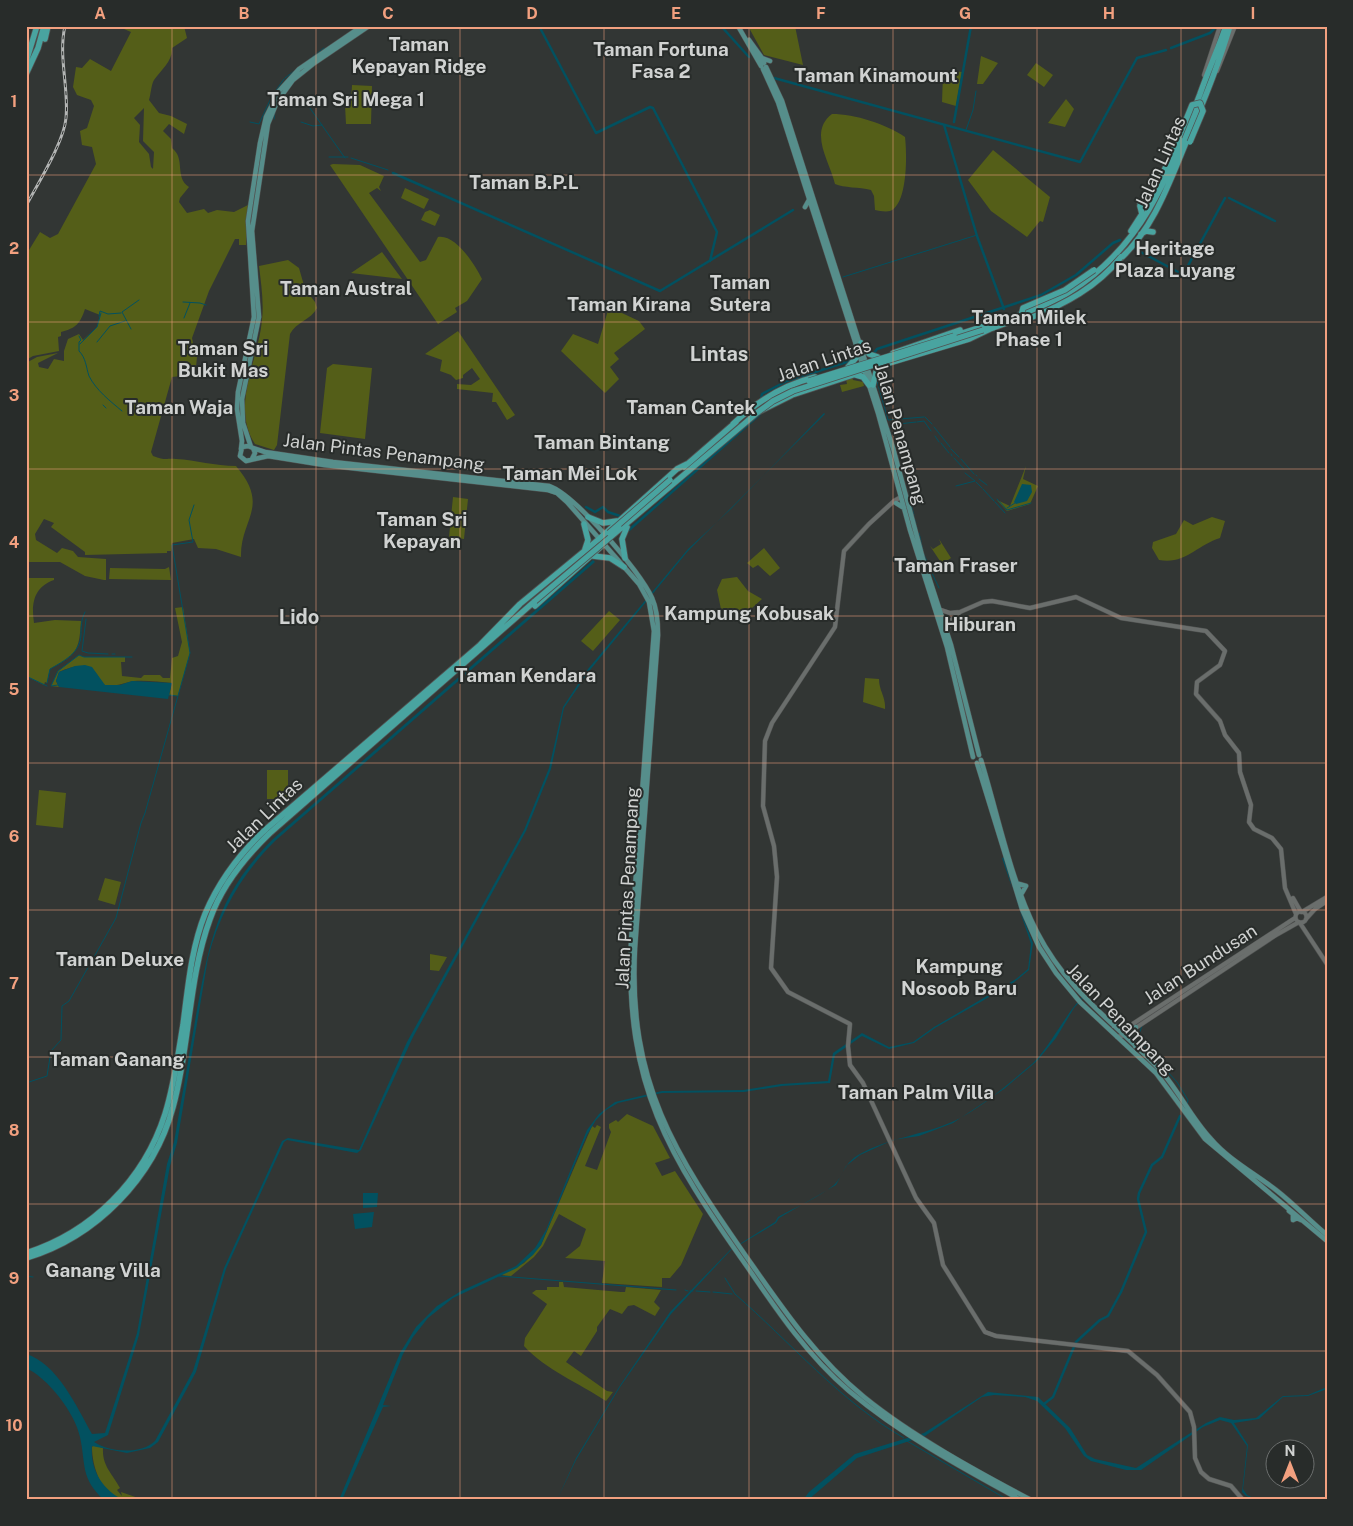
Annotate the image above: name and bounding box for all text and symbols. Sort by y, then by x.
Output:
text: A [94,4,106,23]
text: B [239,4,250,23]
text: C [382,4,394,23]
text: D [526,4,538,23]
text: E [671,4,681,23]
text: F [816,4,826,23]
text: G [959,4,971,23]
text: H [1103,4,1115,23]
text: I [1251,4,1255,23]
district label: Taman Kepayan Ridge [352,33,486,77]
district label: Taman Fortuna Fasa 2 [593,38,729,82]
district label: Taman Kinamount [794,64,958,86]
district label: Taman Sri Mega 1 [267,88,425,110]
text: 1 [11,92,17,111]
street label: Jalan Lintas [1130,113,1190,211]
district label: Taman B.P.L [469,171,579,193]
district label: Heritage Plaza Luyang [1115,237,1235,281]
text: 2 [9,239,19,258]
district label: Taman Sutera [709,271,771,315]
district label: Taman Austral [280,277,412,299]
district label: Taman Kirana [567,293,691,315]
district label: Taman Milek Phase 1 [972,306,1086,350]
street label: Jalan Lintas [774,334,874,386]
district label: Taman Sri Bukit Mas [178,337,268,381]
district label: Lintas [690,342,748,366]
street label: Jalan Penampang [871,361,931,507]
text: 3 [9,386,19,405]
district label: Taman Waja [125,396,233,418]
district label: Taman Cantek [626,396,756,418]
street label: Jalan Pintas Penampang [282,429,486,475]
district label: Taman Bintang [534,431,670,453]
district label: Taman Mei Lok [503,462,637,484]
district label: Taman Sri Kepayan [377,508,467,552]
text: 4 [9,533,20,552]
district label: Taman Fraser [894,554,1018,576]
district label: Kampung Kobusak [664,602,834,624]
district label: Lido [279,605,319,629]
district label: Hiburan [944,613,1016,635]
district label: Taman Kendara [456,664,596,686]
text: 5 [9,680,20,699]
street label: Jalan Lintas [221,773,307,857]
street label: Jalan Pintas Penampang [611,786,643,990]
text: 6 [9,827,19,846]
street label: Jalan Bundusan [1139,920,1261,1008]
district label: Taman Deluxe [56,948,184,970]
district label: Kampung Nosoob Baru [901,955,1017,999]
street label: Jalan Penampang [1063,959,1179,1079]
text: 7 [9,974,19,993]
district label: Taman Ganang [50,1048,185,1070]
district label: Taman Palm Villa [838,1081,994,1103]
text: 8 [9,1121,20,1140]
district label: Ganang Villa [45,1259,161,1281]
text: 9 [9,1269,19,1288]
text: 10 [5,1416,23,1435]
north arrow [1266,1438,1316,1488]
text: N [1285,1443,1295,1459]

